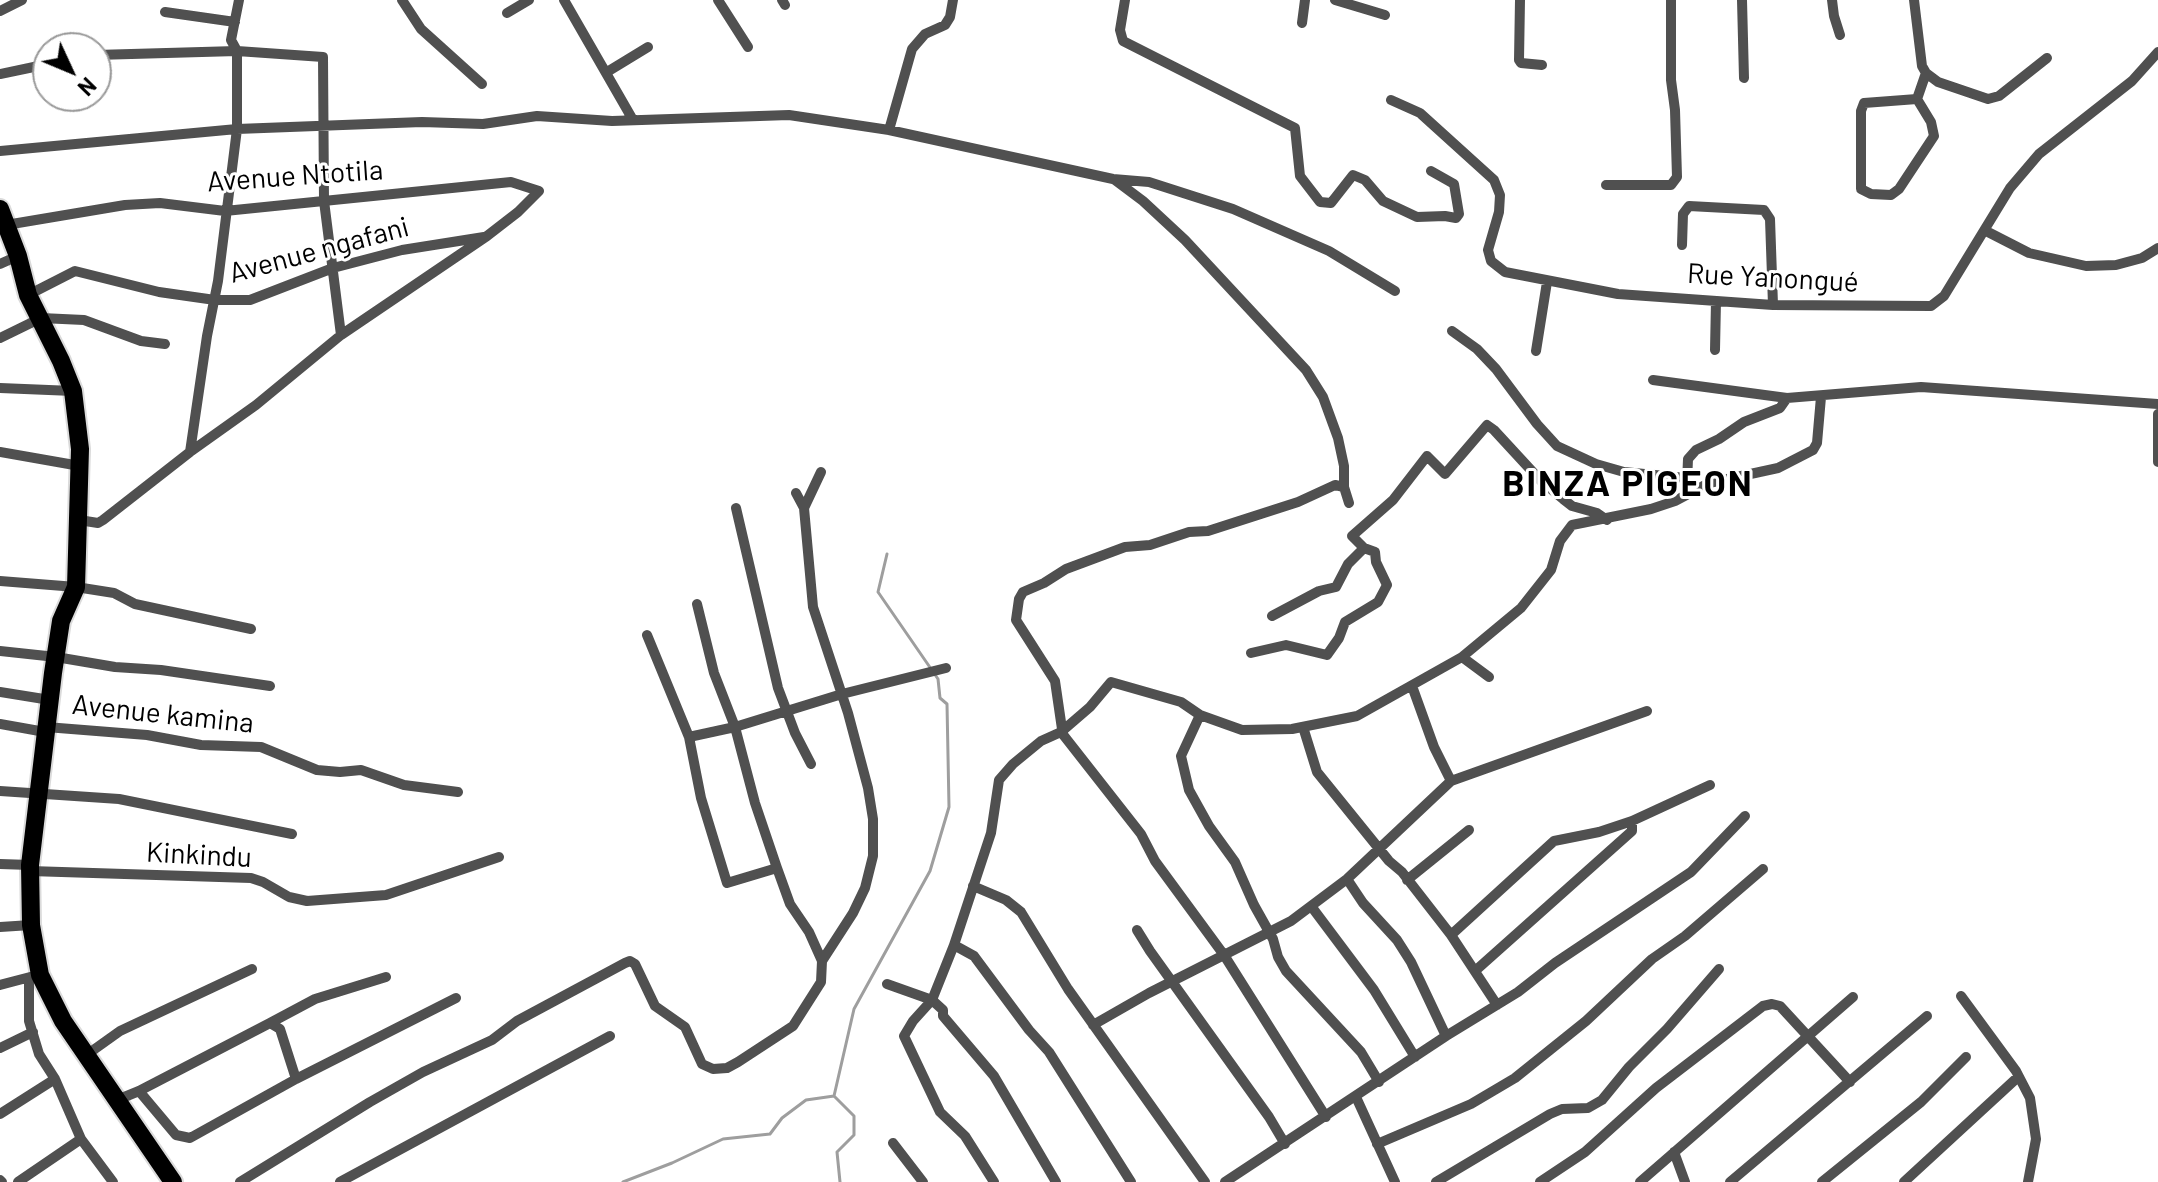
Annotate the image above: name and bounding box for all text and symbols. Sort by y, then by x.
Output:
north arrow [32,32,112,112]
text: N [73,73,102,102]
street label: Avenue Ntotila [206,153,384,199]
street label: Avenue ngafani [225,210,413,290]
street label: Rue Yanongué [1686,257,1860,299]
district label: BINZA PIGEON [1502,462,1754,506]
street label: Avenue kamina [71,688,255,740]
street label: Kinkindu [145,835,253,875]

